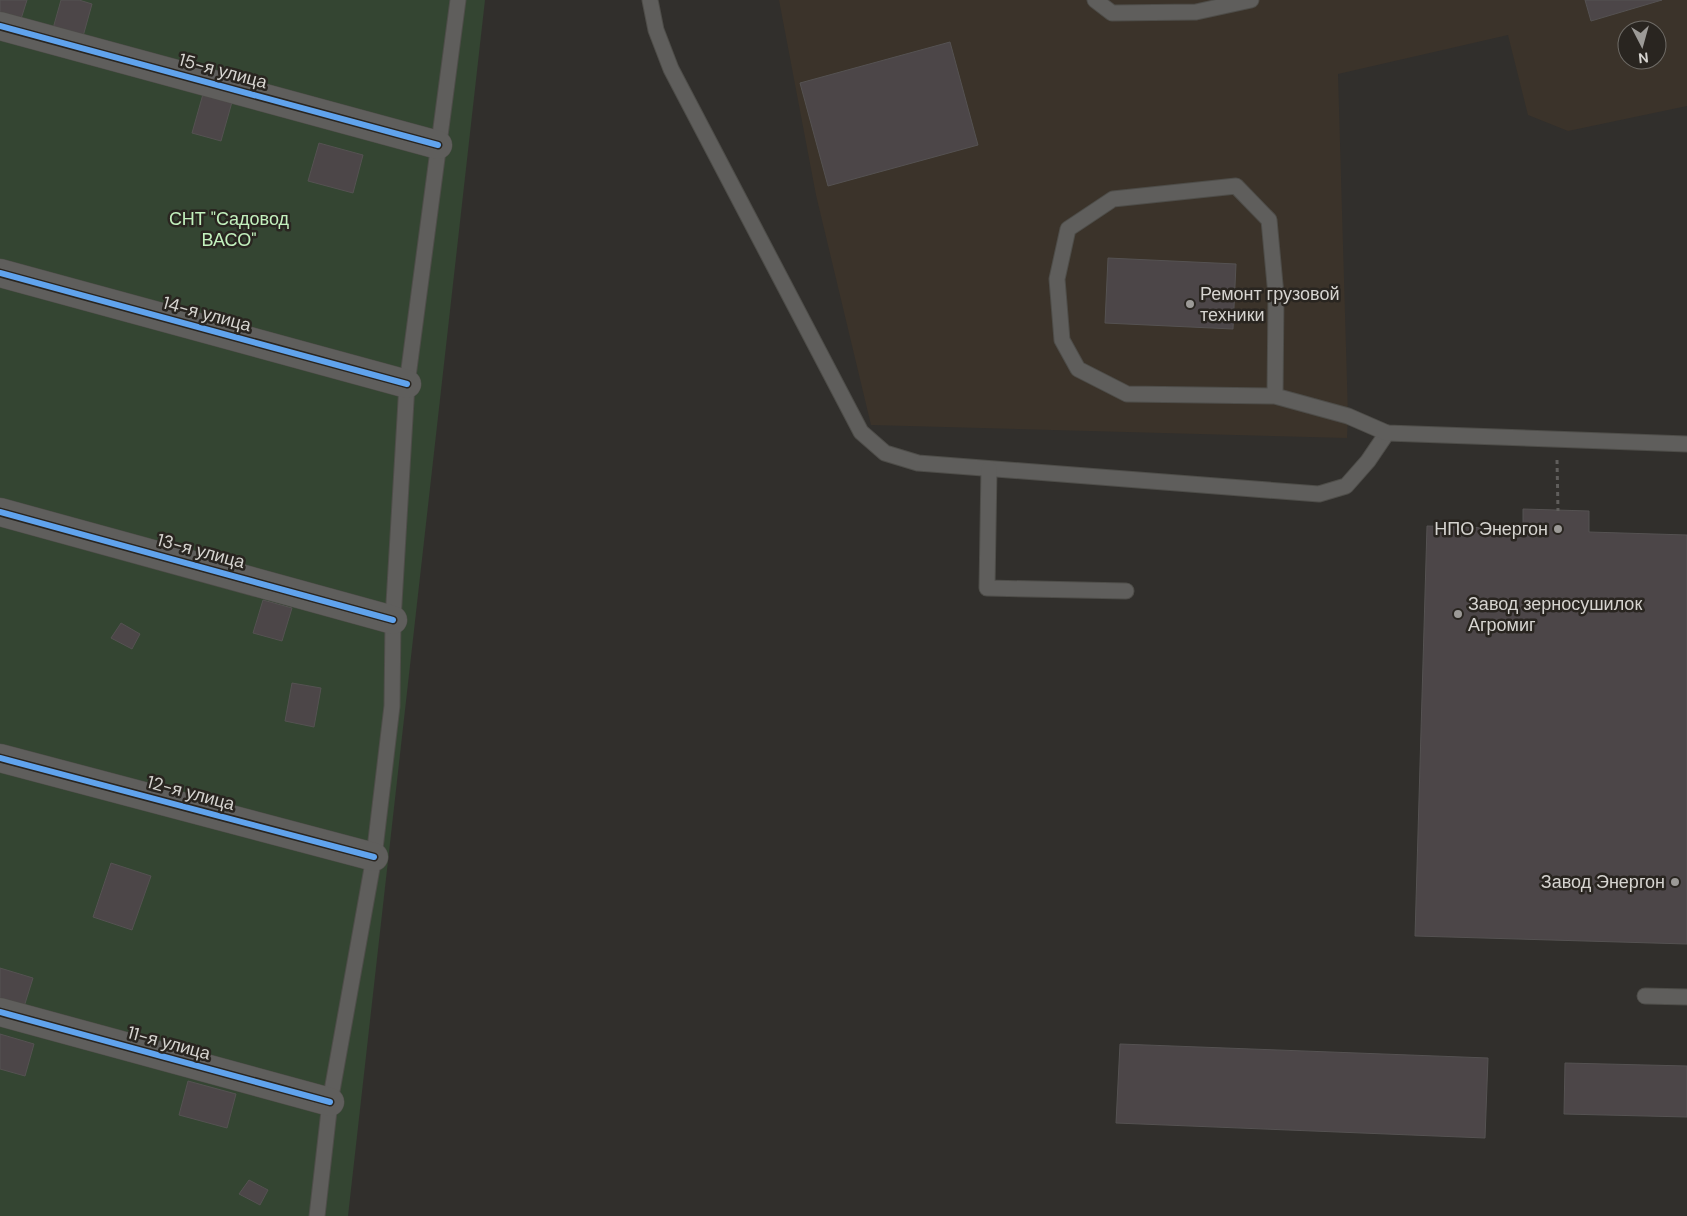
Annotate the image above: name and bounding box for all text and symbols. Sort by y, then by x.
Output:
north arrow [1617,20,1667,70]
street label: 15-я улица [176,48,271,95]
text: N [1637,48,1649,67]
park label: СНТ "Садовод ВАСО" [169,207,290,252]
place label: Ремонт грузовой техники [1200,282,1339,327]
street label: 14-я улица [160,291,255,338]
marker: Ремонт грузовой техники [1184,298,1196,310]
place label: НПО Энергон [1434,517,1548,541]
marker: НПО Энергон [1552,523,1564,535]
street label: 13-я улица [154,528,249,574]
place label: Завод зерносушилок Агромиг [1468,592,1642,637]
marker: Завод зерносушилок Агромиг [1452,608,1464,620]
street label: 12-я улица [145,770,238,816]
place label: Завод Энергон [1541,870,1665,894]
marker: Завод Энергон [1669,876,1681,888]
street label: 11-я улица [125,1020,214,1066]

